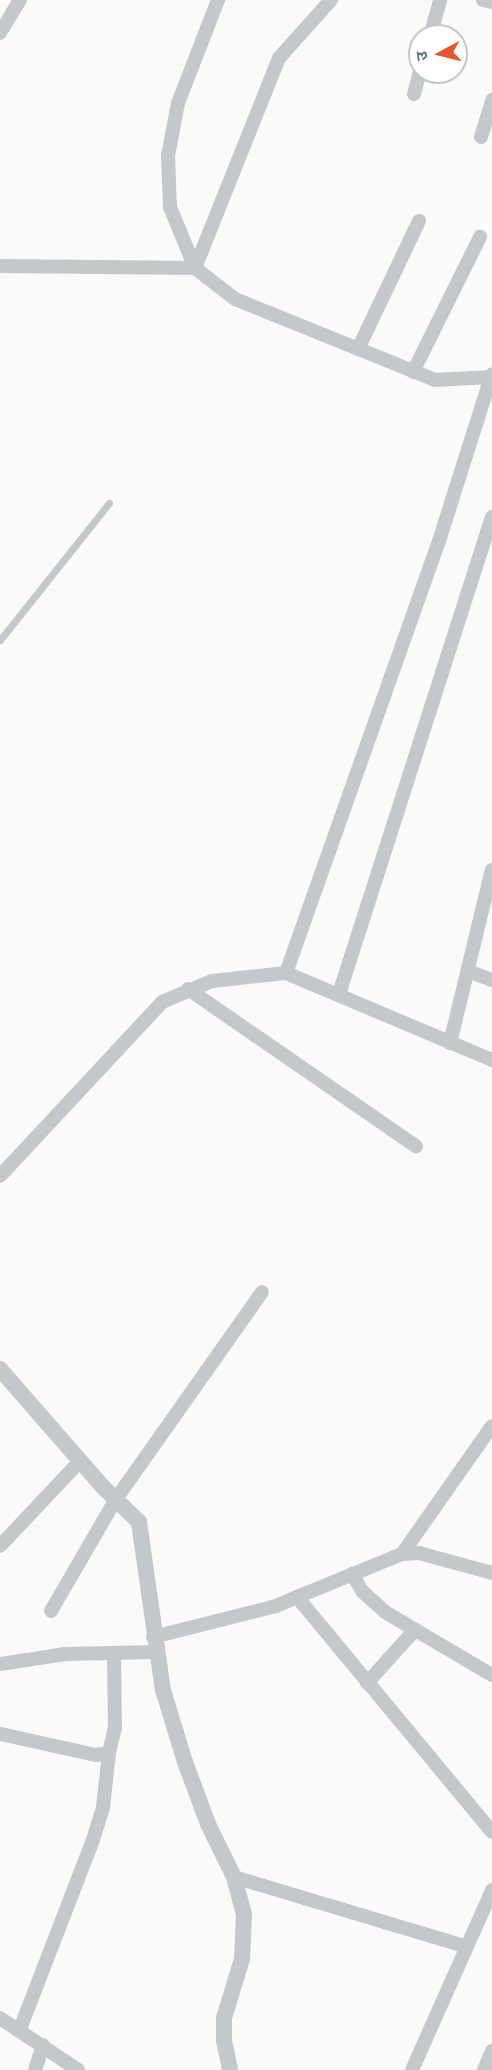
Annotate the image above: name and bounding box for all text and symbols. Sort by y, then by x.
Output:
north arrow [408,24,468,84]
text: उ [411,50,433,62]

